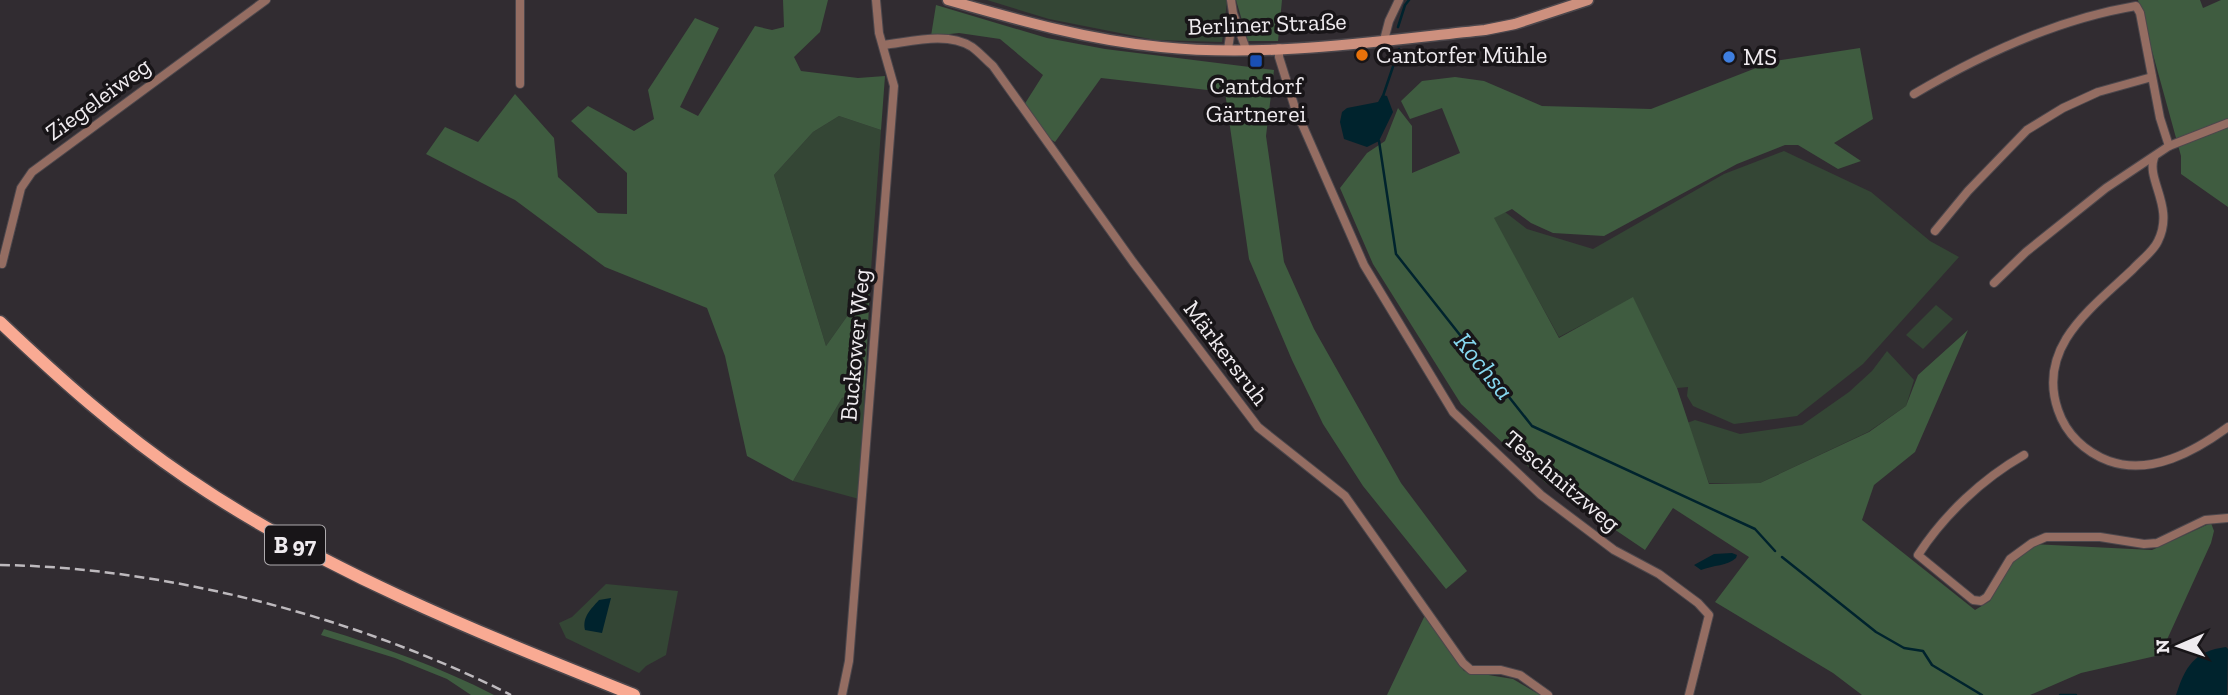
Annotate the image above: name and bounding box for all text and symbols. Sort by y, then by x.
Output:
street label: Berliner Straße [1187,6,1347,41]
place label: Cantorfer Mühle [1376,40,1547,69]
place label: MS [1743,42,1777,71]
marker: Cantorfer Mühle [1354,47,1370,63]
marker: MS [1721,49,1737,65]
street label: Ziegeleiweg [39,51,156,146]
marker: Cantdorf Gärtnerei [1248,53,1264,69]
place label: Cantdorf Gärtnerei [1206,71,1306,128]
street label: Buckower Weg [833,268,876,422]
street label: Märkersruh [1178,295,1275,411]
water label: Kochsa [1447,326,1521,406]
street label: Teschnitzweg [1498,424,1626,538]
road number: B 97 [265,526,325,565]
north arrow [2144,611,2214,681]
text: N [2151,639,2174,654]

